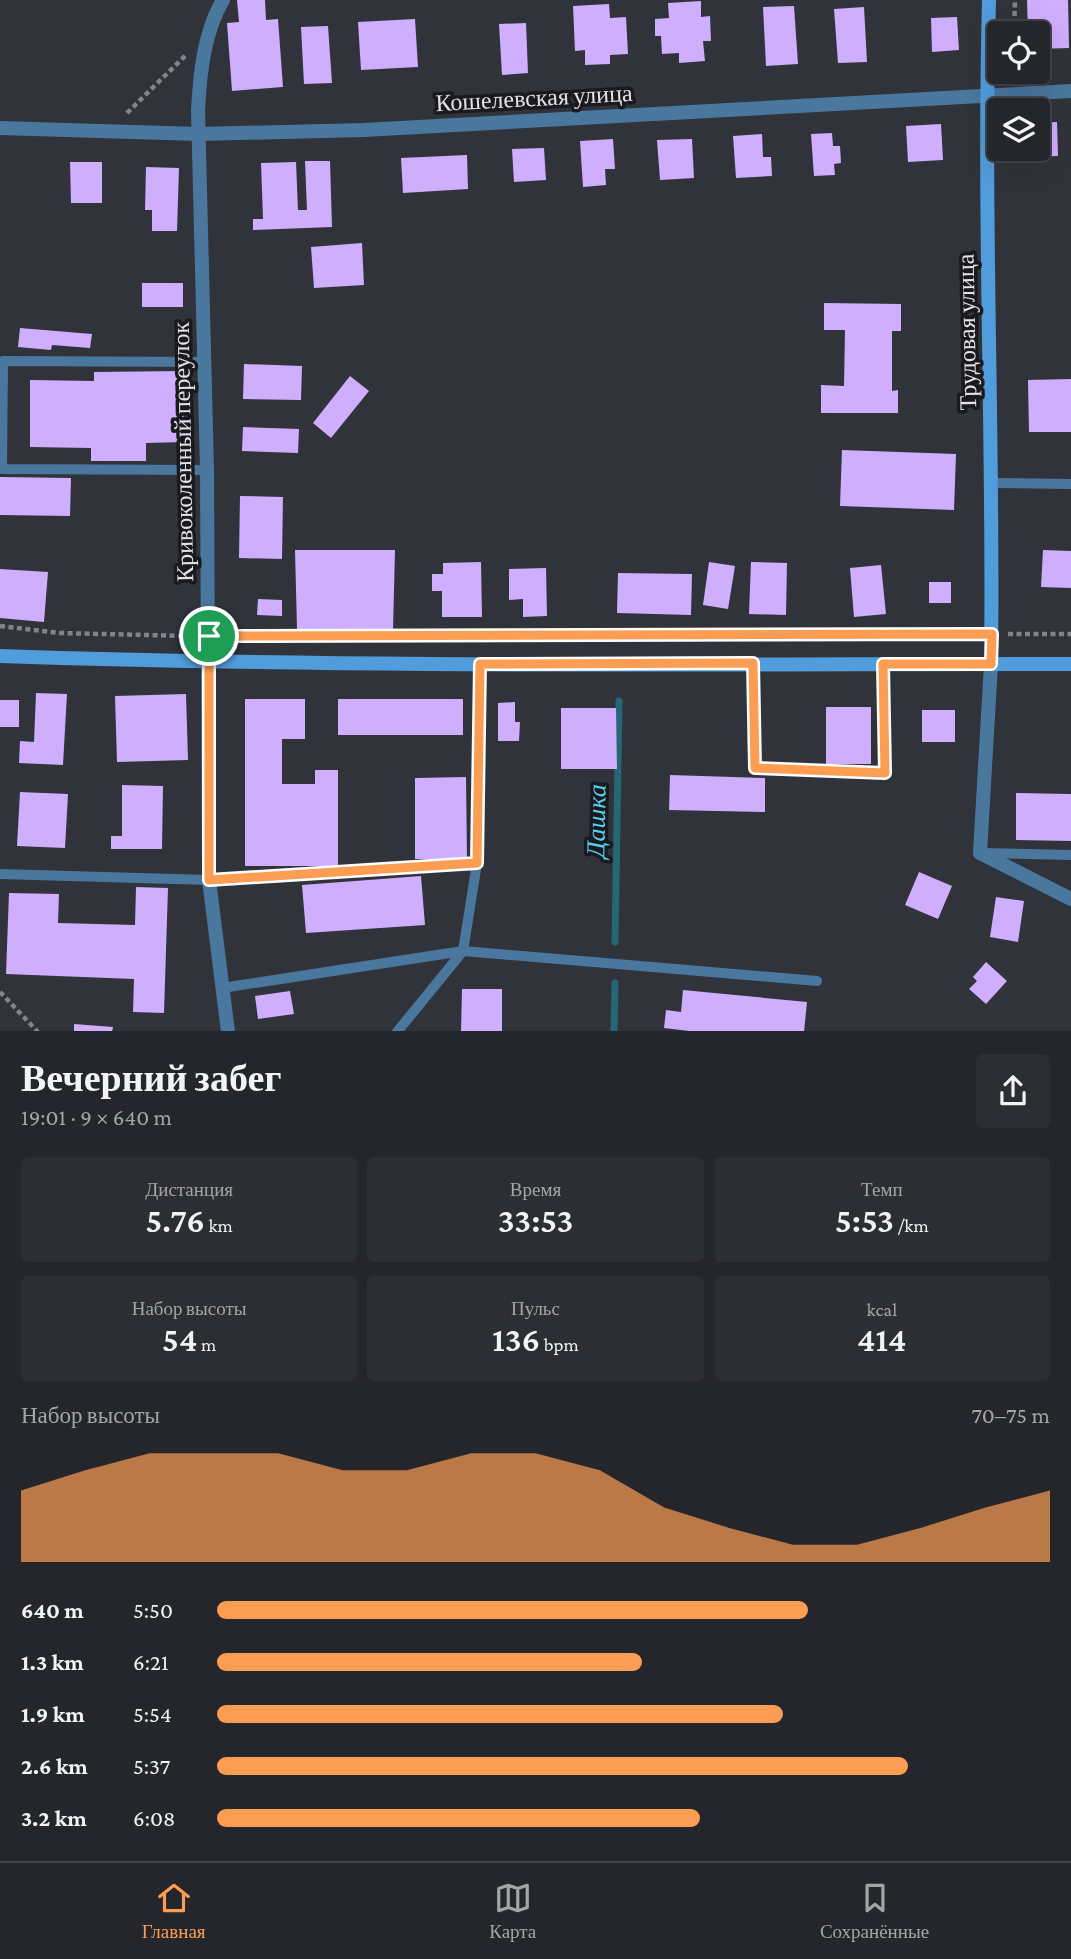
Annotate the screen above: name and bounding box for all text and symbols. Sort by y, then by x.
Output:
map controls [987,21,1050,161]
button: locate [987,21,1050,84]
street label: Кошелевская улица [435,79,633,116]
button: layers [987,98,1050,161]
street label: Трудовая улица [952,253,981,411]
street label: Кривоколенный переулок [167,321,198,582]
pin [179,606,239,666]
icon: arrive [190,617,228,655]
water label: Дашка [581,784,612,861]
button: share [976,1054,1050,1128]
text: Вечерний забег [21,1057,282,1099]
text: 19:01 · 9 × 640 m [21,1104,172,1130]
text: Дистанция [145,1179,233,1200]
text: Время [510,1179,561,1200]
text: Темп [861,1179,903,1200]
text: 5.76 [146,1201,205,1240]
text: 33:53 [498,1201,573,1240]
text: 5:53 [835,1201,894,1240]
text: km [205,1215,233,1236]
text: /km [894,1215,929,1236]
text: Набор высоты [132,1298,247,1319]
text: Пульс [511,1298,560,1319]
text: kcal [867,1299,897,1320]
text: 54 [162,1320,197,1359]
text: 136 [492,1320,540,1359]
text: 414 [857,1320,907,1359]
text: m [197,1334,216,1355]
text: bpm [540,1334,579,1355]
text: Набор высоты [21,1402,160,1428]
text: 70–75 m [971,1402,1050,1428]
text: 640 m [21,1597,84,1623]
text: 5:50 [133,1597,173,1623]
text: 1.3 km [21,1649,84,1675]
text: 6:21 [133,1649,169,1675]
text: 1.9 km [21,1701,85,1727]
text: 5:54 [133,1701,172,1727]
text: 2.6 km [21,1753,88,1779]
text: 5:37 [133,1753,170,1779]
text: 3.2 km [21,1805,87,1831]
text: 6:08 [133,1805,175,1831]
tab: Главная [142,1879,206,1943]
tab: Карта [489,1879,536,1943]
tab: Сохранённые [820,1879,929,1943]

